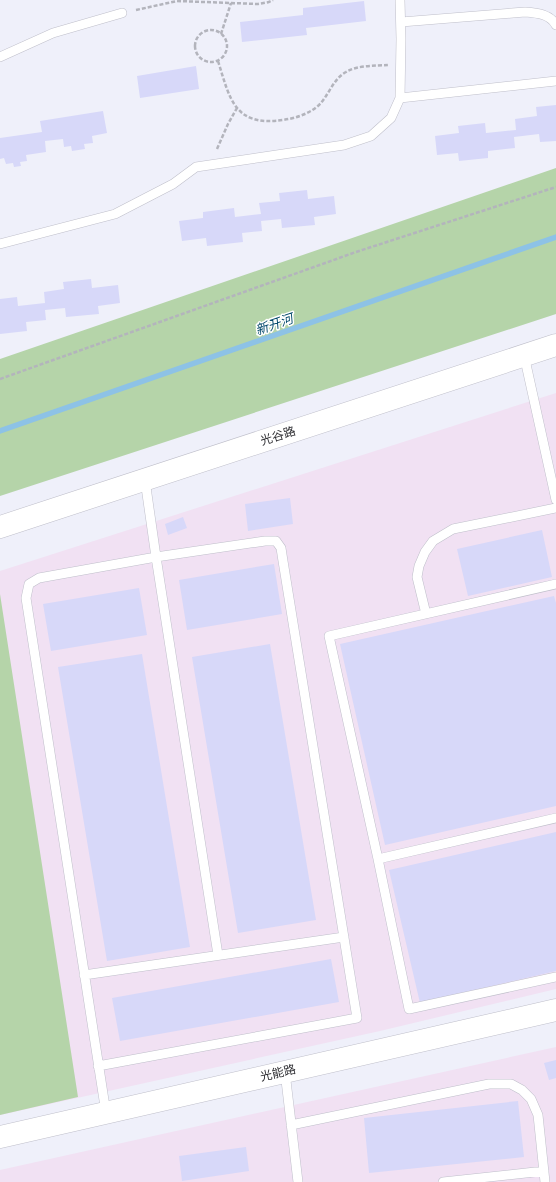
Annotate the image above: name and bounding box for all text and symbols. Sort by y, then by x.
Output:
water label: 新开河 [253,309,298,339]
street label: 光谷路 [258,423,297,448]
street label: 光能路 [259,1061,297,1084]

